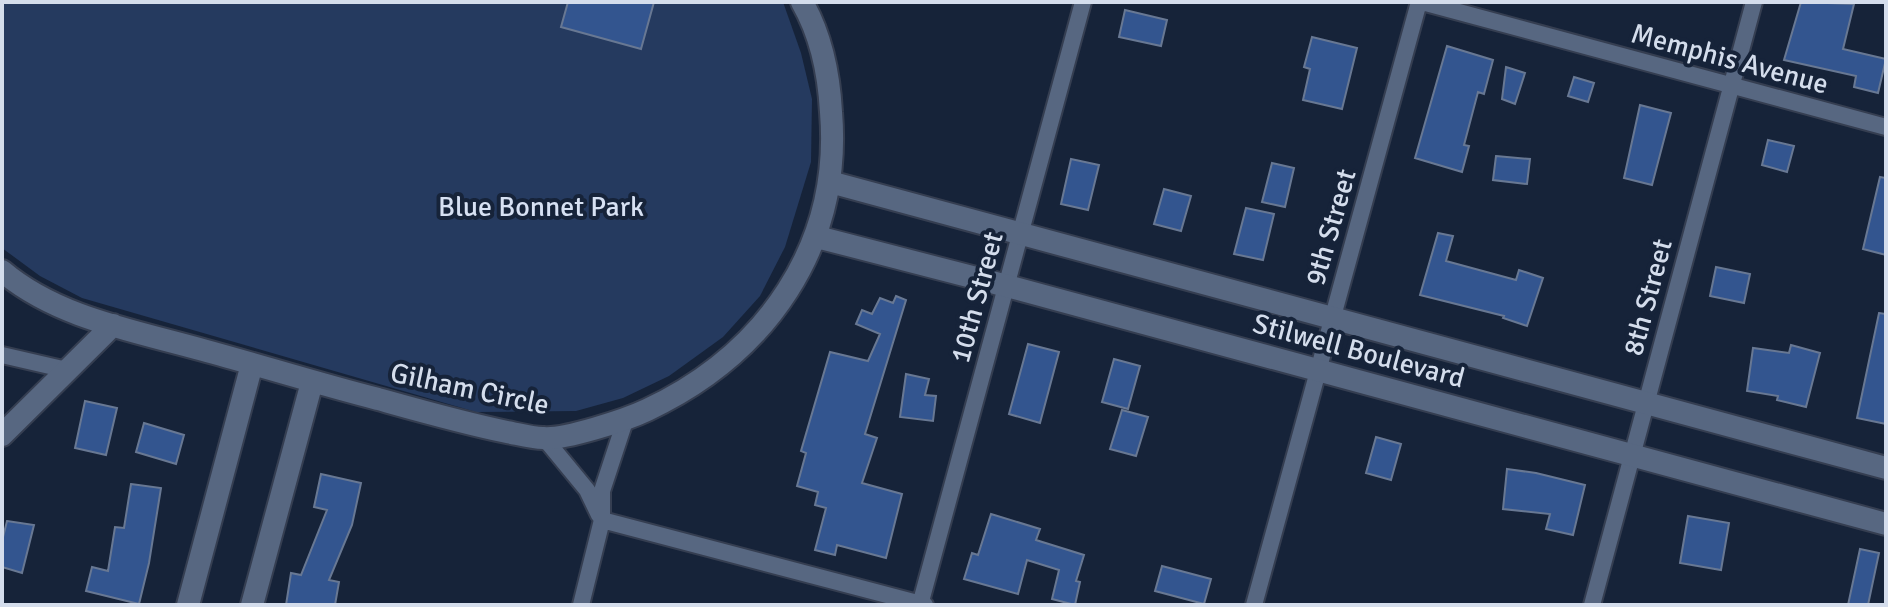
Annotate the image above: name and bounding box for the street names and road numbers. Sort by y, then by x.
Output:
street label: Memphis Avenue [1627,16,1832,102]
street label: 9th Street [1298,165,1364,289]
street label: 10th Street [943,228,1011,367]
street label: 8th Street [1616,235,1680,359]
street label: Stilwell Boulevard [1249,306,1468,396]
street label: Gilham Circle [387,356,552,422]

